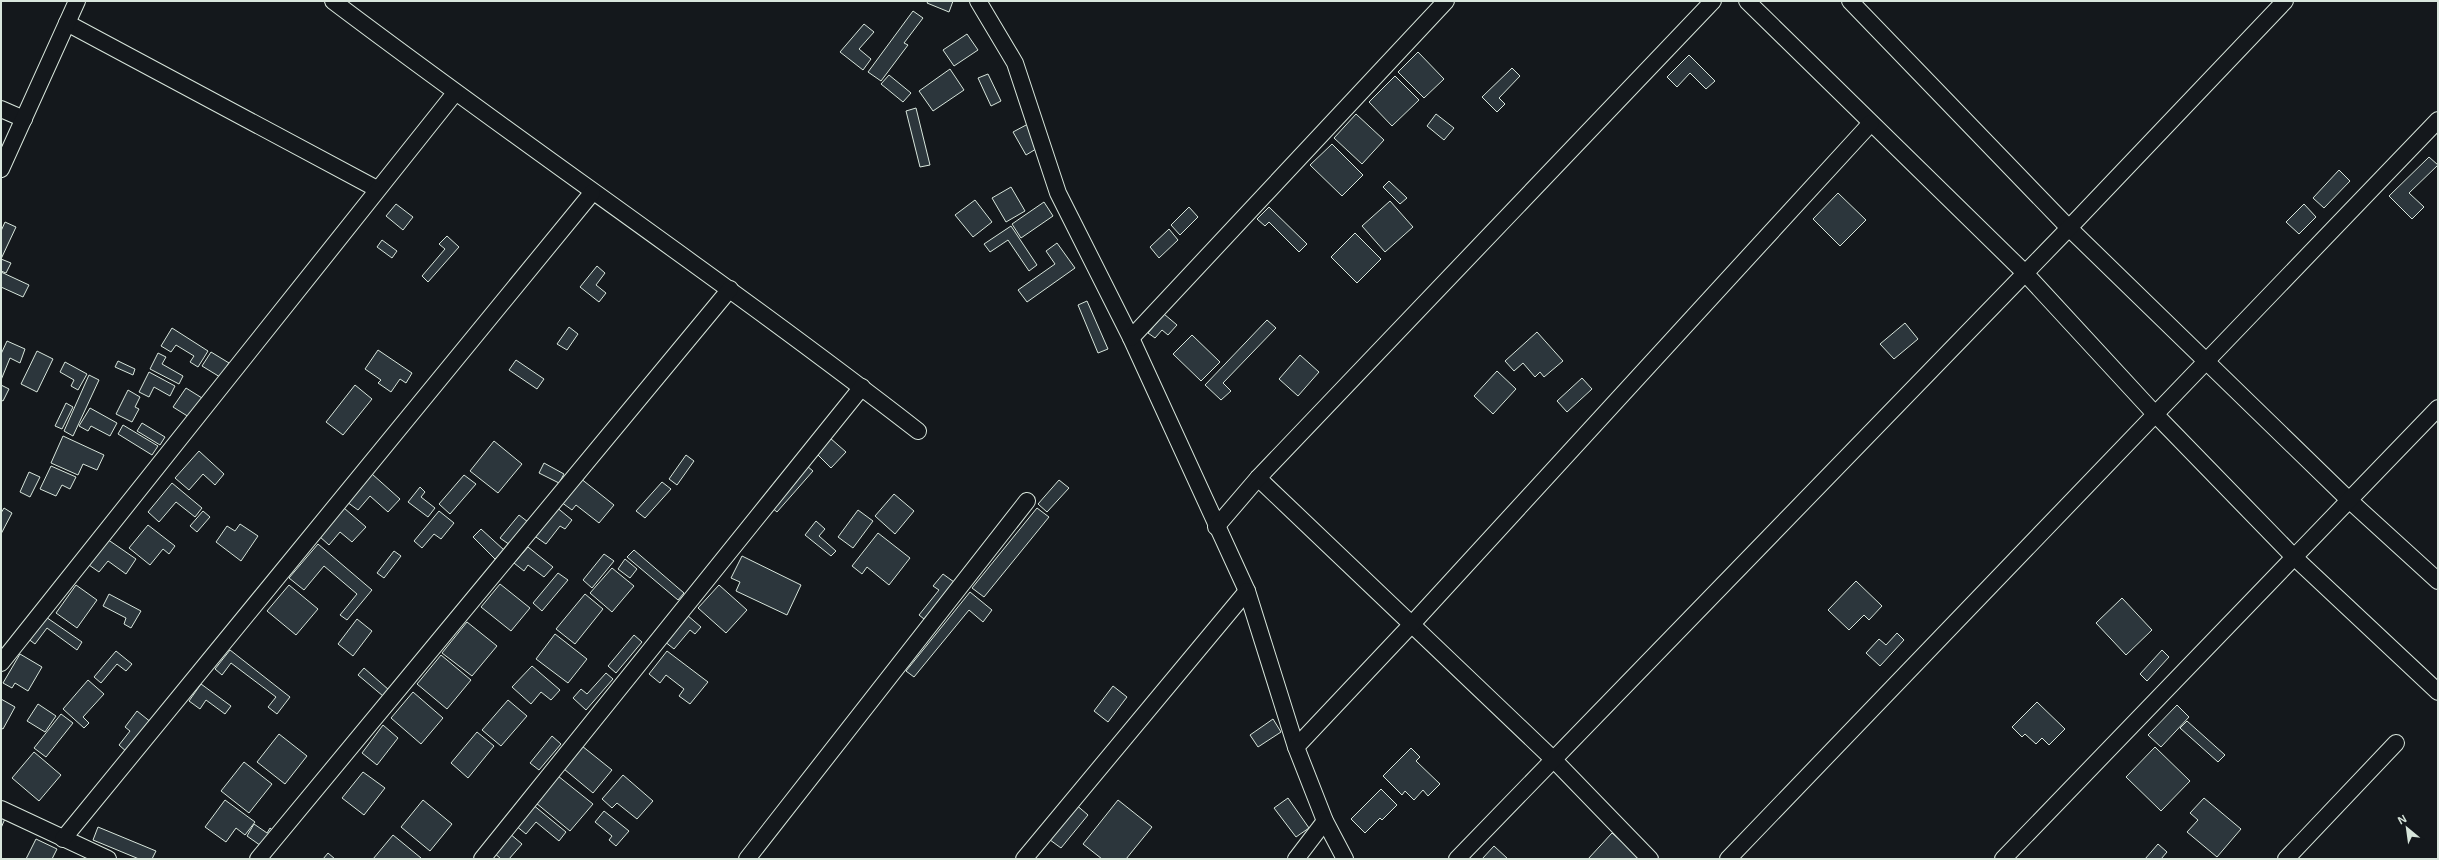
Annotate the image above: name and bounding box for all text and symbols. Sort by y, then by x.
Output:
north arrow [2387,808,2427,848]
text: N [2396,812,2409,826]

